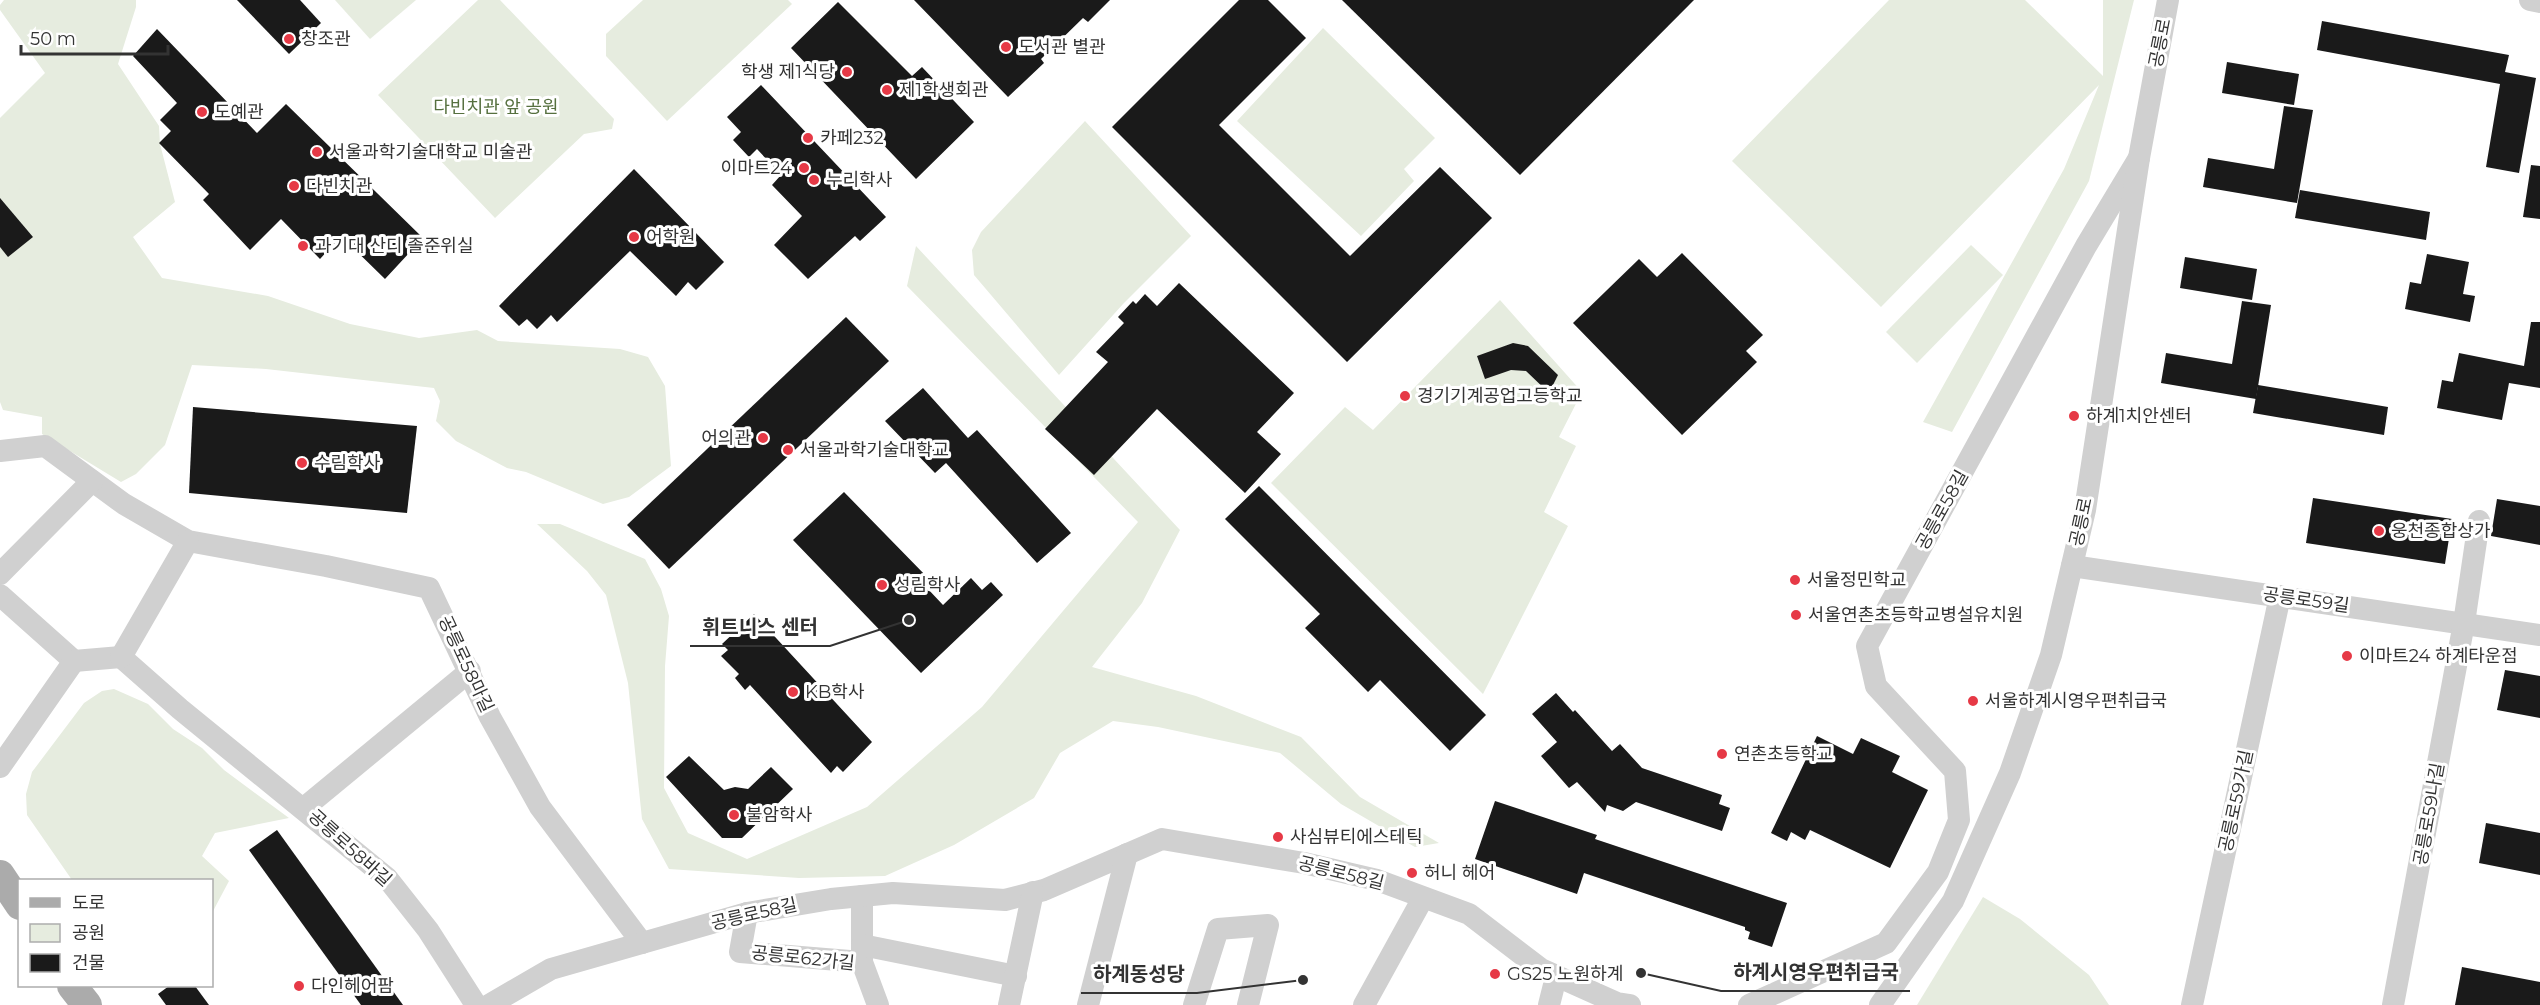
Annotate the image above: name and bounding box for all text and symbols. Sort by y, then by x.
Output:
street label: 공릉로 [2144,17,2176,69]
scale bar [21,18,168,56]
text: 50 m [30,28,76,50]
place label: 창조관 [301,28,351,50]
marker: 창조관 [282,32,296,46]
place label: 도서관 별관 [1018,36,1106,58]
marker: 도서관 별관 [999,40,1013,54]
place label: 학생 제1식당 [741,61,835,83]
marker: 학생 제1식당 [840,65,854,79]
place label: 제1학생회관 [899,79,989,101]
marker: 제1학생회관 [880,83,894,97]
park label: 다빈치관 앞 공원 [433,96,559,118]
place label: 도예관 [214,101,264,123]
marker: 도예관 [195,105,209,119]
place label: 카페232 [820,127,884,149]
marker: 카페232 [801,131,815,145]
place label: 서울과학기술대학교 미술관 [329,141,533,163]
marker: 서울과학기술대학교 미술관 [310,145,324,159]
place label: 이마트24 [721,157,792,179]
marker: 이마트24 [797,161,811,175]
place label: 누리학사 [826,169,893,191]
marker: 누리학사 [807,173,821,187]
place label: 다빈치관 [306,175,373,197]
marker: 다빈치관 [287,179,301,193]
place label: 어학원 [646,226,696,248]
marker: 어학원 [627,230,641,244]
place label: 과기대 산디 졸준위실 [315,235,473,257]
marker: 과기대 산디 졸준위실 [296,239,310,253]
place label: 경기기계공업고등학교 [1417,385,1583,407]
marker: 경기기계공업고등학교 [1398,389,1412,403]
place label: 하계1치안센터 [2086,405,2192,427]
marker: 하계1치안센터 [2067,409,2081,423]
place label: 어의관 [701,427,751,449]
marker: 어의관 [756,431,770,445]
place label: 서울과학기술대학교 [800,439,949,461]
marker: 서울과학기술대학교 [781,443,795,457]
place label: 수림학사 [314,452,381,474]
marker: 수림학사 [295,456,309,470]
street label: 공릉로58길 [1911,466,1973,554]
street label: 공릉로 [2065,495,2097,549]
place label: 웅천종합상가 [2391,520,2491,542]
marker: 웅천종합상가 [2372,524,2386,538]
place label: 서울정민학교 [1807,569,1906,591]
marker: 서울정민학교 [1788,573,1802,587]
place label: 성림학사 [894,574,961,596]
marker: 성림학사 [875,578,889,592]
street label: 공릉로59길 [2261,583,2351,617]
place label: 서울연촌초등학교병설유치원 [1808,604,2023,626]
callout: 휘트니스 센터 [690,608,830,646]
marker: 서울연촌초등학교병설유치원 [1789,608,1803,622]
street label: 공릉로58마길 [434,612,498,716]
text: 휘트니스 센터 [702,615,818,639]
place label: 이마트24 하계타운점 [2359,645,2518,667]
marker: 이마트24 하계타운점 [2340,649,2354,663]
place label: KB학사 [805,681,865,703]
marker: KB학사 [786,685,800,699]
place label: 서울하계시영우편취급국 [1985,690,2167,712]
marker: 서울하계시영우편취급국 [1966,694,1980,708]
place label: 연촌초등학교 [1734,743,1833,765]
marker: 연촌초등학교 [1715,747,1729,761]
street label: 공릉로59가길 [2214,748,2258,854]
street label: 공릉로59나길 [2409,761,2449,867]
place label: 불암학사 [746,804,813,826]
street label: 공릉로58바길 [304,805,396,891]
marker: 불암학사 [727,808,741,822]
place label: 사심뷰티에스테틱 [1290,826,1422,848]
marker: 사심뷰티에스테틱 [1271,830,1285,844]
street label: 공릉로58길 [1296,852,1386,894]
place label: 허니 헤어 [1424,862,1495,884]
marker: 허니 헤어 [1405,866,1419,880]
legend [18,879,213,987]
text: 도로 [72,892,105,914]
street label: 공릉로58길 [709,893,799,935]
text: 공원 [72,922,105,944]
street label: 공릉로62가길 [750,942,856,974]
text: 건물 [72,952,105,974]
callout: 하계시영우편취급국 [1721,953,1910,991]
callout: 하계동성당 [1081,955,1197,993]
text: 하계시영우편취급국 [1733,960,1899,984]
text: 하계동성당 [1093,962,1185,986]
place label: GS25 노원하계 [1507,963,1623,985]
marker: GS25 노원하계 [1488,967,1502,981]
place label: 다인헤어팜 [311,975,394,997]
marker: 다인헤어팜 [292,979,306,993]

